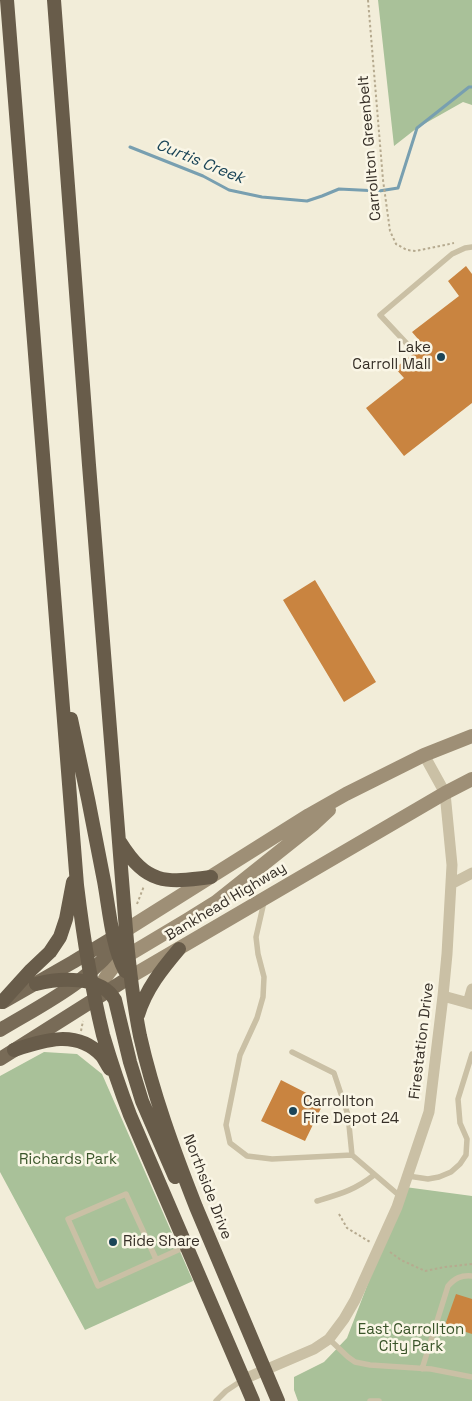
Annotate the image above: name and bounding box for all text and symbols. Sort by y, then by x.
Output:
street label: Carrollton Greenbelt [355,74,385,222]
water label: Curtis Creek [153,136,247,188]
place label: Lake Carroll Mall [352,339,431,374]
marker: Lake Carroll Mall [435,351,447,363]
street label: Bankhead Highway [162,859,290,945]
street label: Firestation Drive [406,982,438,1100]
place label: Carrollton Fire Depot 24 [303,1093,399,1128]
marker: Carrollton Fire Depot 24 [287,1105,299,1117]
street label: Northside Drive [179,1132,235,1242]
park label: Richards Park [19,1151,117,1169]
place label: Ride Share [123,1233,200,1251]
marker: Ride Share [107,1236,119,1248]
park label: East Carrollton City Park [358,1321,464,1356]

